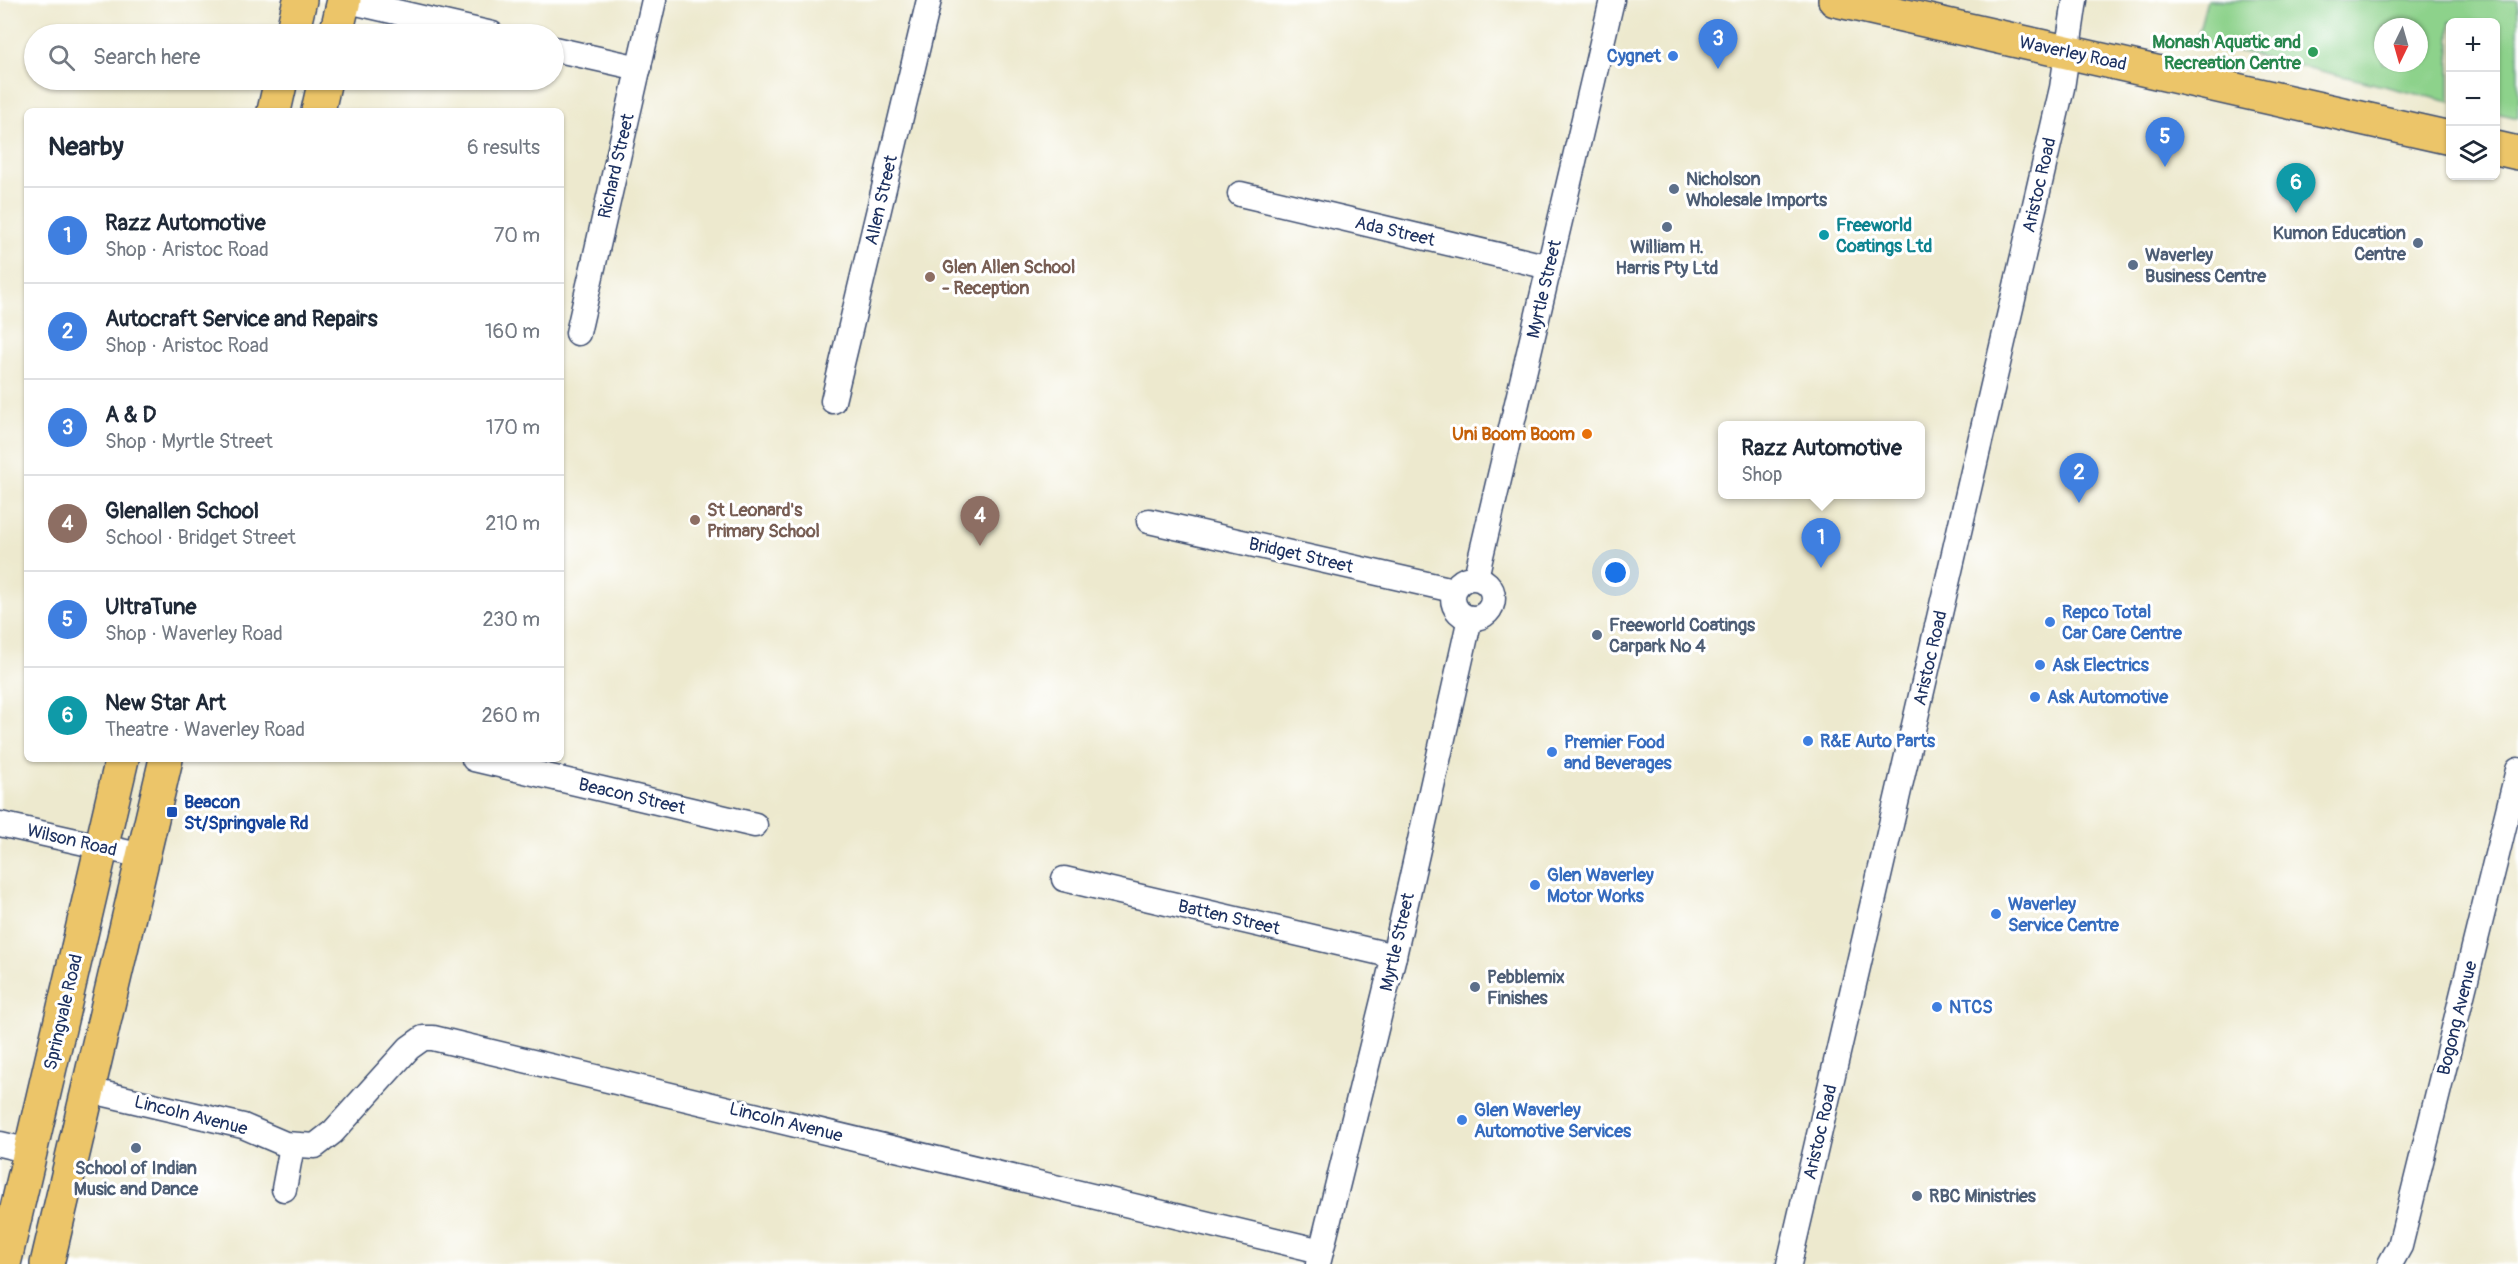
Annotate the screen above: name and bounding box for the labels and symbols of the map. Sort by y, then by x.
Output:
north arrow [2374,18,2428,72]
pin: 3 [1698,20,1738,69]
street label: Waverley Road [2017,31,2129,76]
place label: Monash Aquatic and Recreation Centre [2152,31,2302,75]
place label: Cygnet [1607,45,1662,68]
marker: Monash Aquatic and Recreation Centre [2306,45,2320,59]
marker: Cygnet [1666,49,1680,63]
street label: Richard Street [593,111,640,221]
pin: 5 [2146,118,2184,167]
street label: Aristoc Road [2017,135,2062,235]
street label: Allen Street [860,152,903,247]
pin: 6 [2276,164,2316,213]
place label: Nicholson Wholesale Imports [1686,168,1828,212]
marker: Nicholson Wholesale Imports [1667,182,1681,196]
street label: Ada Street [1353,211,1438,252]
place label: Freeworld Coatings Ltd [1836,214,1932,258]
marker: William H. Harris Pty Ltd [1660,220,1674,234]
place label: Kumon Education Centre [2273,222,2407,266]
marker: Freeworld Coatings Ltd [1817,228,1831,242]
place label: William H. Harris Pty Ltd [1616,236,1719,280]
marker: Kumon Education Centre [2411,236,2425,250]
street label: Myrtle Street [1522,237,1567,341]
place label: Waverley Business Centre [2145,244,2267,288]
place label: Glen Allen School - Reception [942,256,1075,300]
marker: Waverley Business Centre [2126,258,2140,272]
marker: Glen Allen School - Reception [923,270,937,284]
place label: Uni Boom Boom [1452,423,1575,446]
marker: Uni Boom Boom [1580,427,1594,441]
pin: 2 [2060,454,2098,503]
pin: 4 [960,496,1000,546]
place label: St Leonard's Primary School [707,499,820,543]
marker: St Leonard's Primary School [688,513,702,527]
pin: 1 [1802,518,1840,568]
street label: Bridget Street [1246,532,1356,579]
your location [1601,558,1630,587]
place label: Repco Total Car Care Centre [2062,601,2183,645]
street label: Aristoc Road [1908,608,1953,708]
place label: Freeworld Coatings Carpark No 4 [1609,614,1756,658]
marker: Repco Total Car Care Centre [2043,615,2057,629]
marker: Freeworld Coatings Carpark No 4 [1590,628,1604,642]
place label: Ask Electrics [2052,654,2150,677]
marker: Ask Electrics [2033,658,2047,672]
place label: Ask Automotive [2047,686,2169,709]
marker: Ask Automotive [2028,690,2042,704]
place label: R&E Auto Parts [1820,730,1936,753]
place label: Premier Food and Beverages [1564,731,1673,775]
marker: R&E Auto Parts [1801,734,1815,748]
marker: Premier Food and Beverages [1545,745,1559,759]
street label: Beacon Street [576,773,688,820]
place label: Beacon St/Springvale Rd [184,791,309,835]
marker: Beacon St/Springvale Rd [165,805,179,819]
street label: Wilson Road [25,819,119,862]
place label: Glen Waverley Motor Works [1547,864,1654,908]
marker: Glen Waverley Motor Works [1528,878,1542,892]
street label: Myrtle Street [1375,890,1420,994]
place label: Waverley Service Centre [2008,893,2120,937]
street label: Batten Street [1176,895,1283,941]
marker: Waverley Service Centre [1989,907,2003,921]
street label: Springvale Road [39,952,88,1072]
street label: Bogong Avenue [2432,959,2483,1078]
place label: Pebblemix Finishes [1487,966,1565,1010]
marker: Pebblemix Finishes [1468,980,1482,994]
place label: NTCS [1949,996,1993,1019]
marker: NTCS [1930,1000,1944,1014]
street label: Aristoc Road [1798,1082,1843,1182]
street label: Lincoln Avenue [132,1090,250,1141]
street label: Lincoln Avenue [727,1097,845,1148]
place label: Glen Waverley Automotive Services [1474,1099,1632,1143]
marker: Glen Waverley Automotive Services [1455,1113,1469,1127]
marker: School of Indian Music and Dance [129,1141,143,1155]
place label: School of Indian Music and Dance [74,1157,199,1201]
place label: RBC Ministries [1929,1185,2037,1208]
marker: RBC Ministries [1910,1189,1924,1203]

